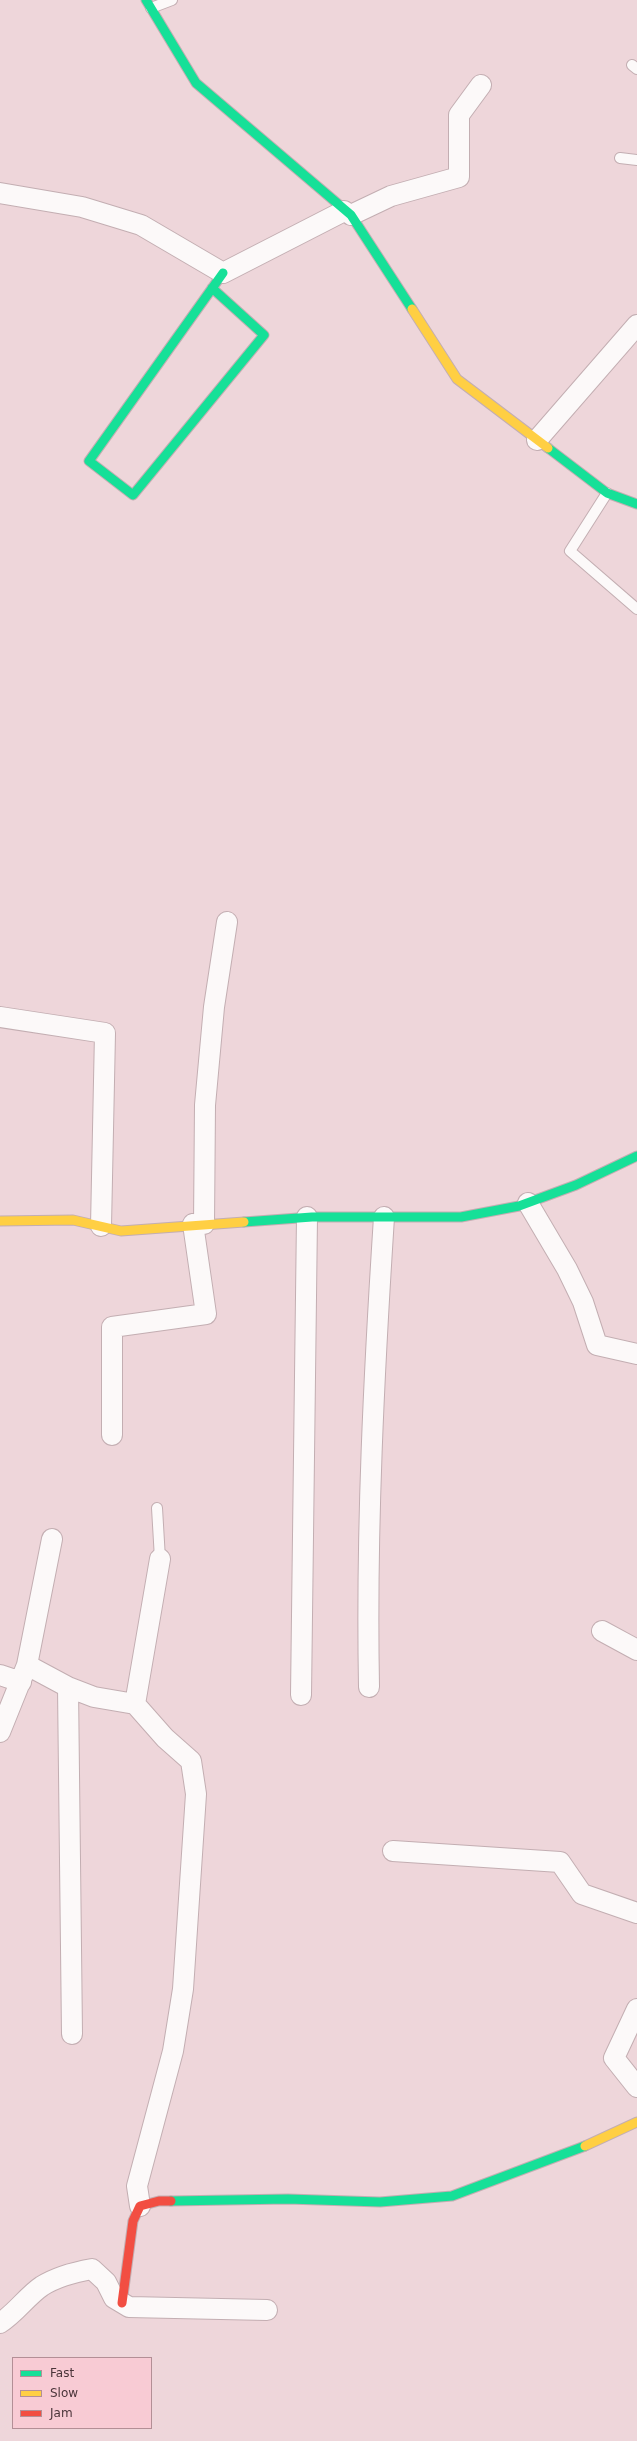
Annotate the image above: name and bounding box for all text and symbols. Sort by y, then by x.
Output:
legend [12,2357,152,2429]
text: Fast [50,2366,74,2380]
text: Slow [50,2386,78,2400]
text: Jam [50,2406,73,2420]

